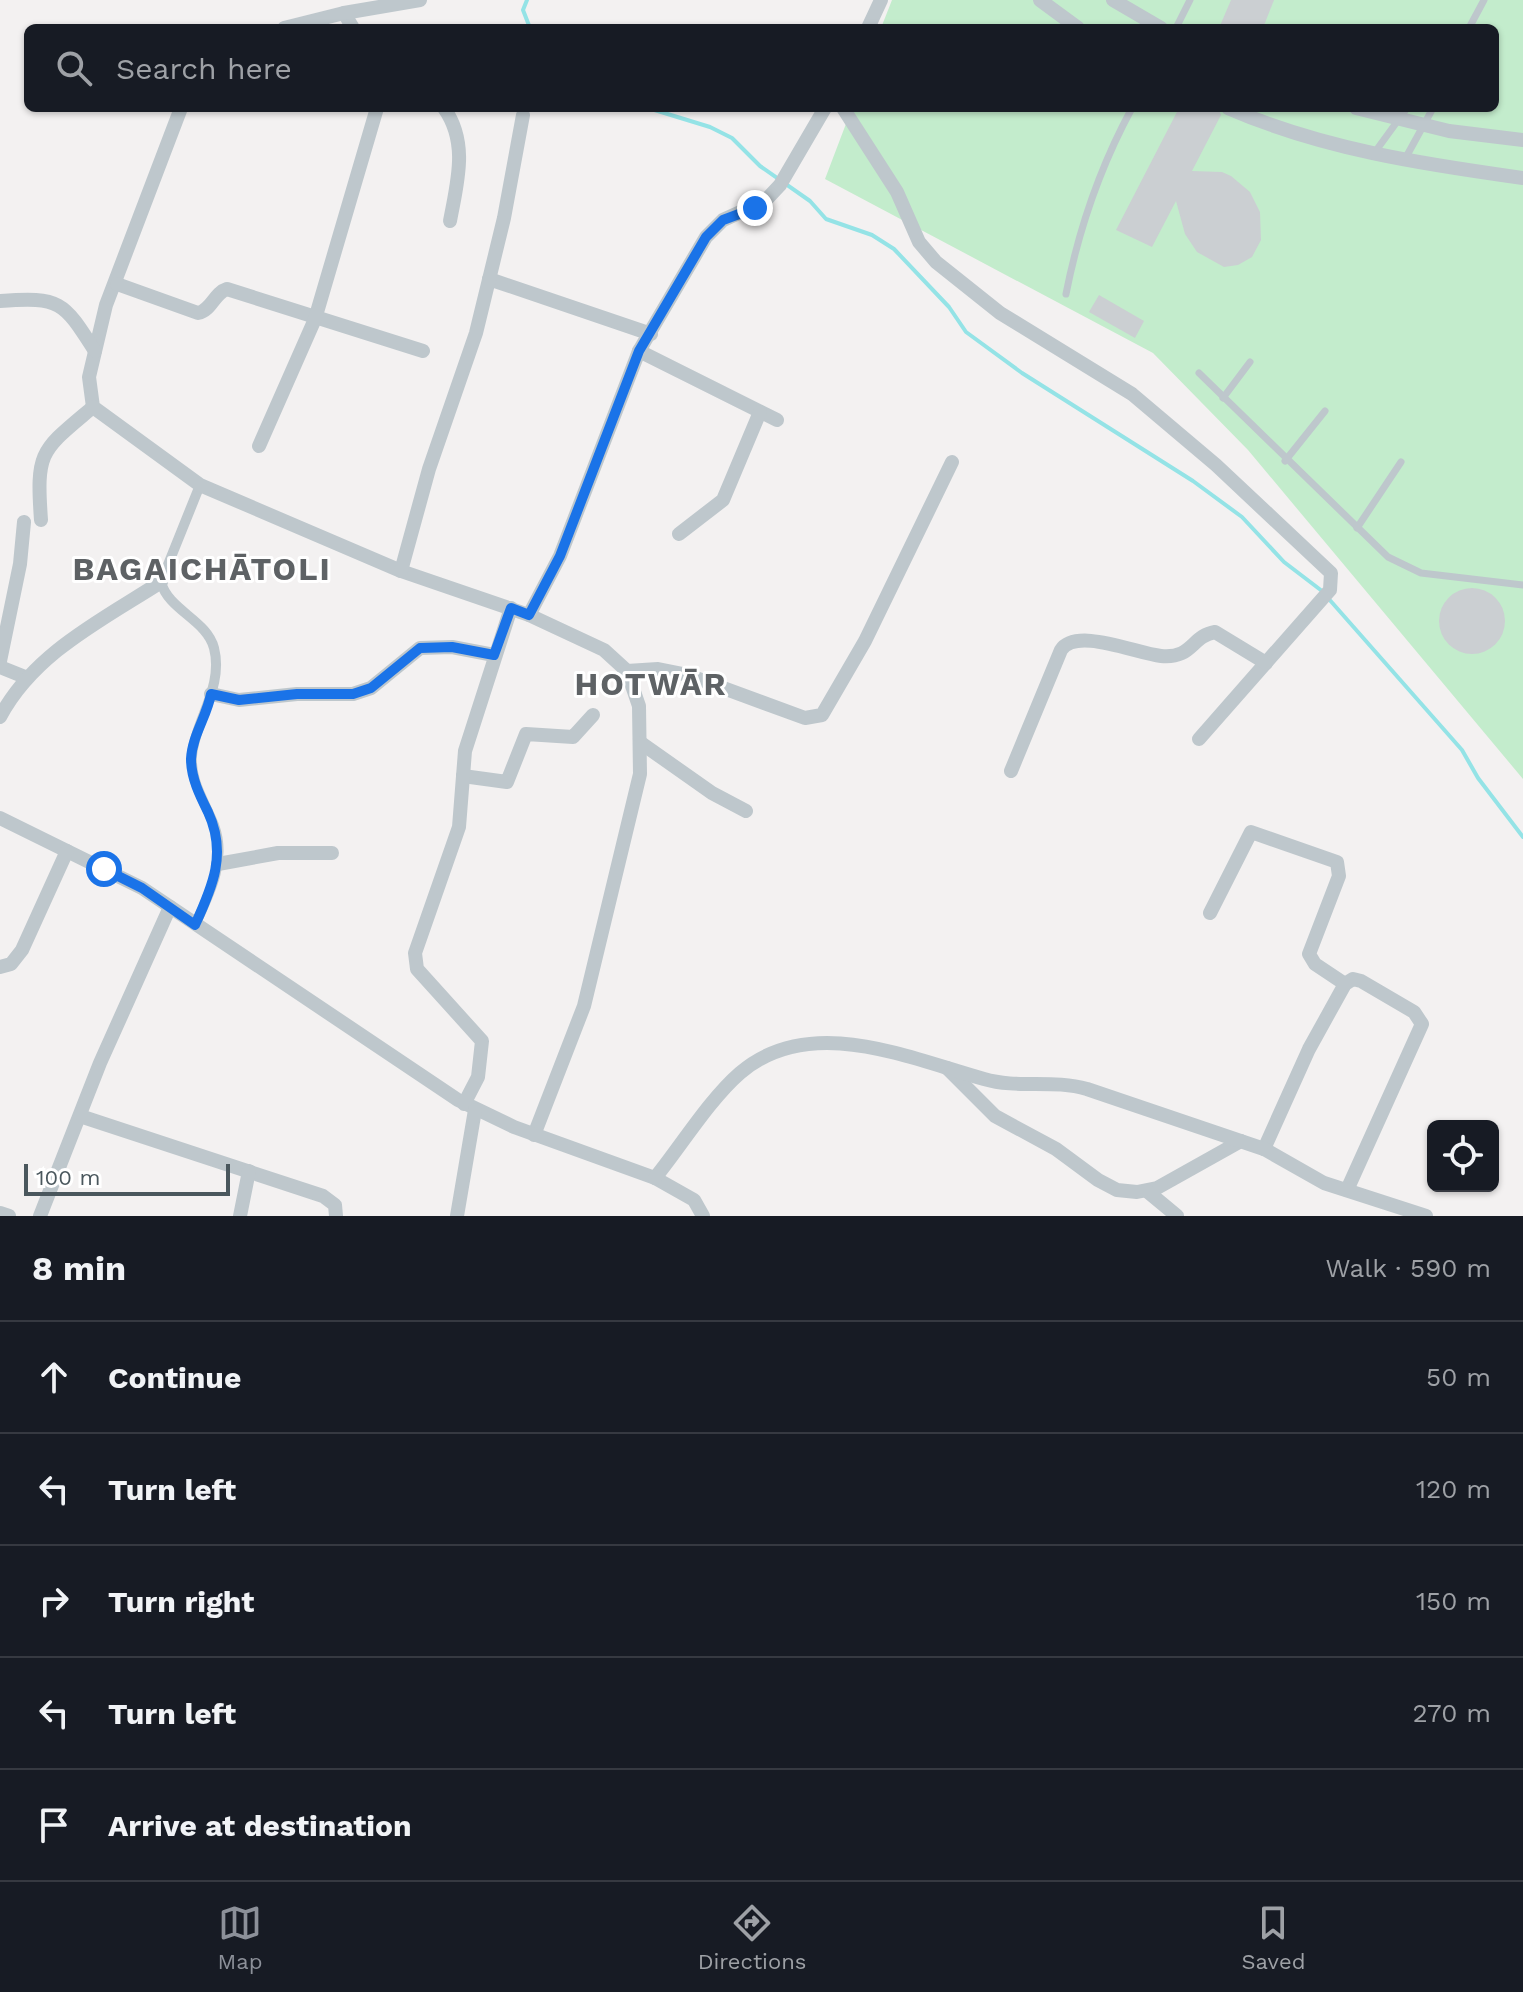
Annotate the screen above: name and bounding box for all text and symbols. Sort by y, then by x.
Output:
search box [24,24,1499,112]
icon: search [52,46,96,90]
text: Search here [116,51,292,86]
route end [737,190,773,226]
district label: BAGAICHĀTOLI [72,550,332,588]
district label: HOTWĀR [574,665,728,703]
route start [86,851,122,887]
map controls [1427,1120,1499,1192]
button: locate [1427,1120,1499,1192]
scale bar [24,1160,230,1196]
text: 100 m [36,1165,100,1190]
text: 8 min [32,1248,126,1288]
text: Walk · 590 m [1326,1253,1491,1283]
icon: ahead [32,1355,76,1399]
text: Continue [108,1360,241,1395]
text: 50 m [1426,1362,1491,1392]
icon: left [32,1467,76,1511]
text: Turn left [108,1472,236,1507]
text: 120 m [1416,1474,1491,1504]
icon: right [32,1579,76,1623]
text: Turn right [108,1584,254,1619]
text: 150 m [1416,1586,1491,1616]
icon: left [32,1691,76,1735]
text: Turn left [108,1696,236,1731]
text: 270 m [1412,1698,1491,1728]
icon: arrive [32,1803,76,1847]
text: Arrive at destination [108,1808,412,1843]
tab: Map [218,1901,262,1974]
tab: Directions [698,1901,806,1974]
tab: Saved [1242,1901,1305,1974]

